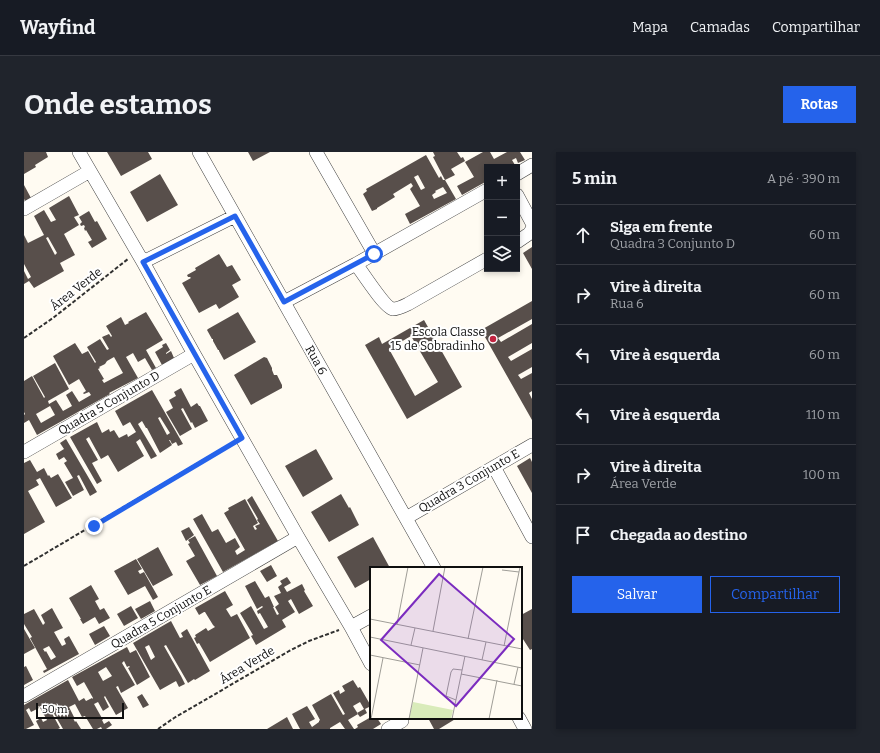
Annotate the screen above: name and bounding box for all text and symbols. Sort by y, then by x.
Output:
text: Wayfind [20,16,96,39]
text: Mapa [632,19,668,36]
text: Camadas [690,19,750,36]
text: Compartilhar [772,19,860,36]
button: Rotas [783,86,856,123]
text: Onde estamos [24,88,212,121]
map controls [484,164,520,272]
button: + [484,164,520,200]
text: 5 min [572,168,617,189]
text: A pé · 390 m [767,171,840,186]
button: − [484,200,520,236]
text: Siga em frente [610,218,713,236]
icon: ahead [572,224,594,246]
text: 60 m [809,227,840,242]
button: layers [484,236,520,272]
text: Quadra 3 Conjunto D [610,236,735,251]
route start [365,245,383,263]
street label: Área Verde [47,264,105,313]
text: Vire à direita [610,278,702,296]
icon: right [572,284,594,306]
text: 60 m [809,287,840,302]
text: Rua 6 [610,296,644,311]
place label: Escola Classe 15 de Sobradinho [390,325,485,353]
marker: Escola Classe 15 de Sobradinho [488,334,498,344]
street label: Rua 6 [302,343,330,377]
icon: left [572,344,594,366]
text: Vire à esquerda [610,346,720,364]
text: 60 m [809,347,840,362]
street label: Quadra 5 Conjunto D [56,368,162,438]
icon: left [572,404,594,426]
text: Vire à esquerda [610,406,720,424]
text: 110 m [806,407,840,422]
street label: Quadra 3 Conjunto E [416,446,522,516]
text: Vire à direita [610,458,702,476]
icon: right [572,464,594,486]
text: 100 m [803,467,840,482]
text: Área Verde [610,476,677,491]
route end [85,517,103,535]
icon: arrive [572,524,594,546]
text: Chegada ao destino [610,526,747,544]
inset map [370,567,522,719]
button: Salvar [572,576,702,613]
button: Compartilhar [710,576,840,613]
street label: Quadra 5 Conjunto E [108,582,214,652]
street label: Área Verde [217,642,277,687]
scale bar [36,701,124,720]
text: 50 m [42,703,68,716]

